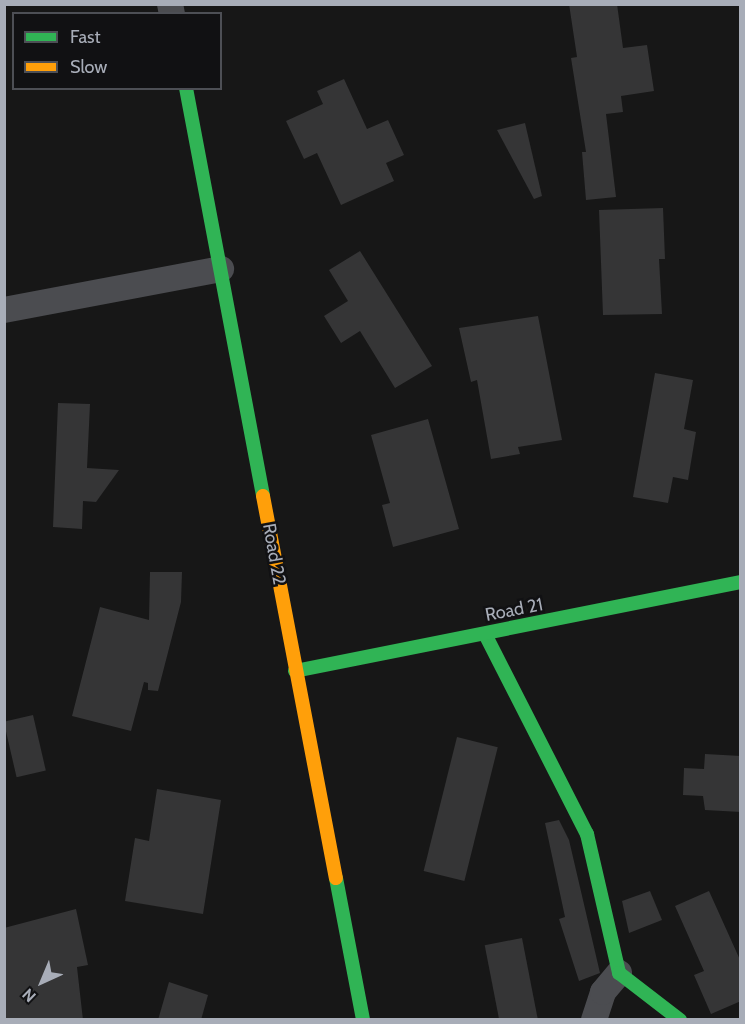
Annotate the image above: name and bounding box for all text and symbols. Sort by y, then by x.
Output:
legend [12,12,222,90]
text: Fast [70,26,101,48]
text: Slow [70,56,107,78]
street label: Road 22 [258,522,290,586]
street label: Road 21 [483,594,545,626]
north arrow [12,952,72,1012]
text: N [18,985,40,1006]

